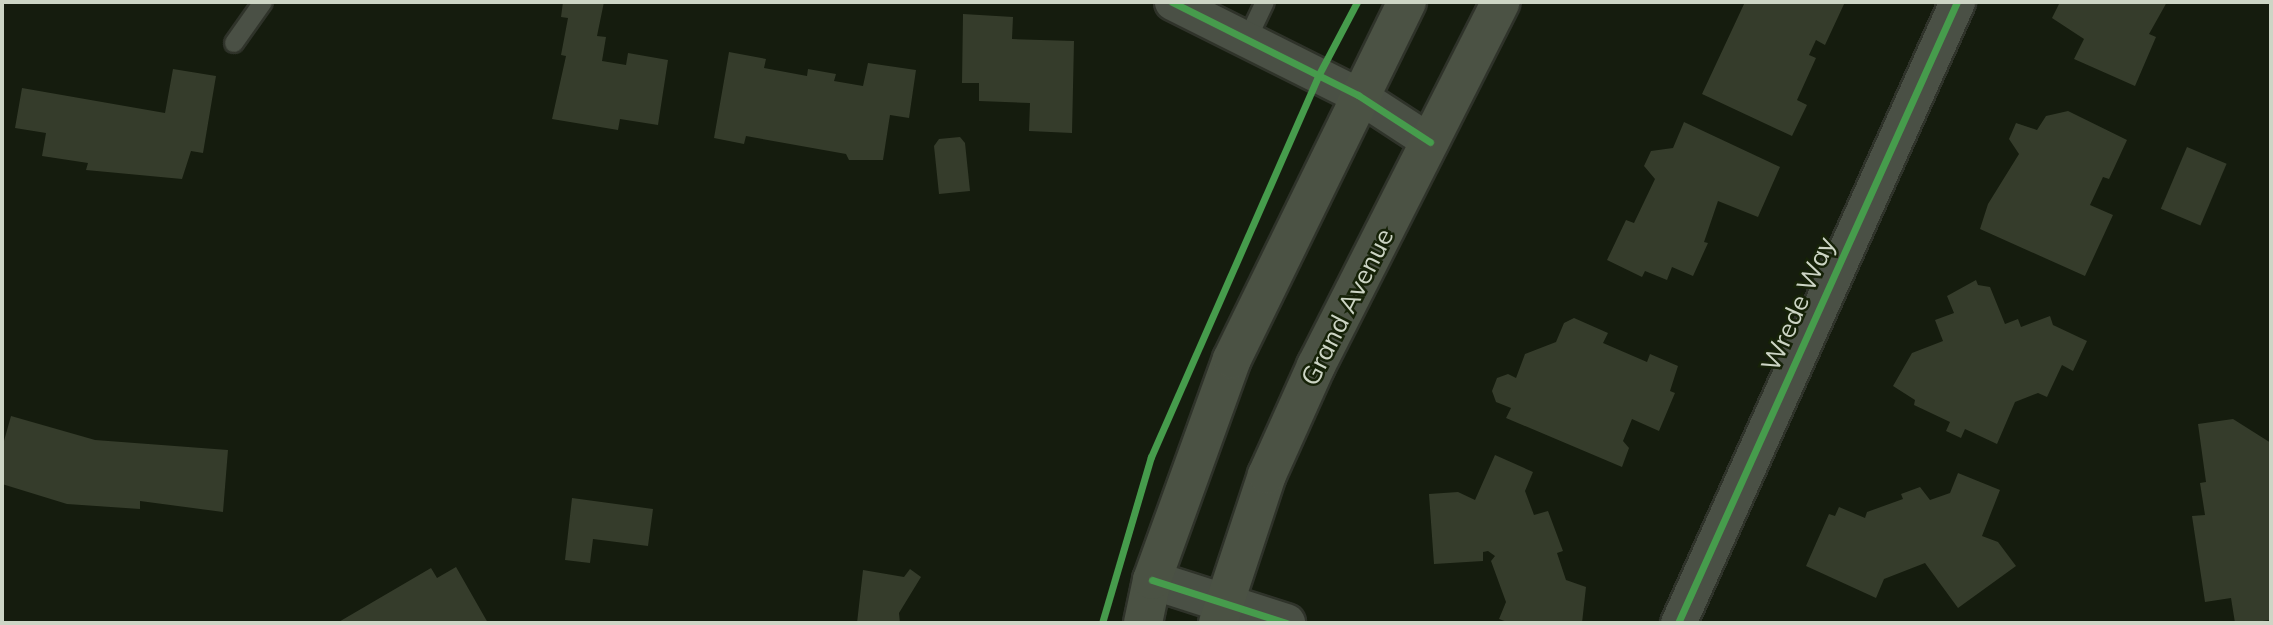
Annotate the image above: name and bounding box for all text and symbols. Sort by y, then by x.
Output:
street label: Grand Avenue [1294,223,1400,391]
street label: Wrede Way [1754,232,1842,376]

